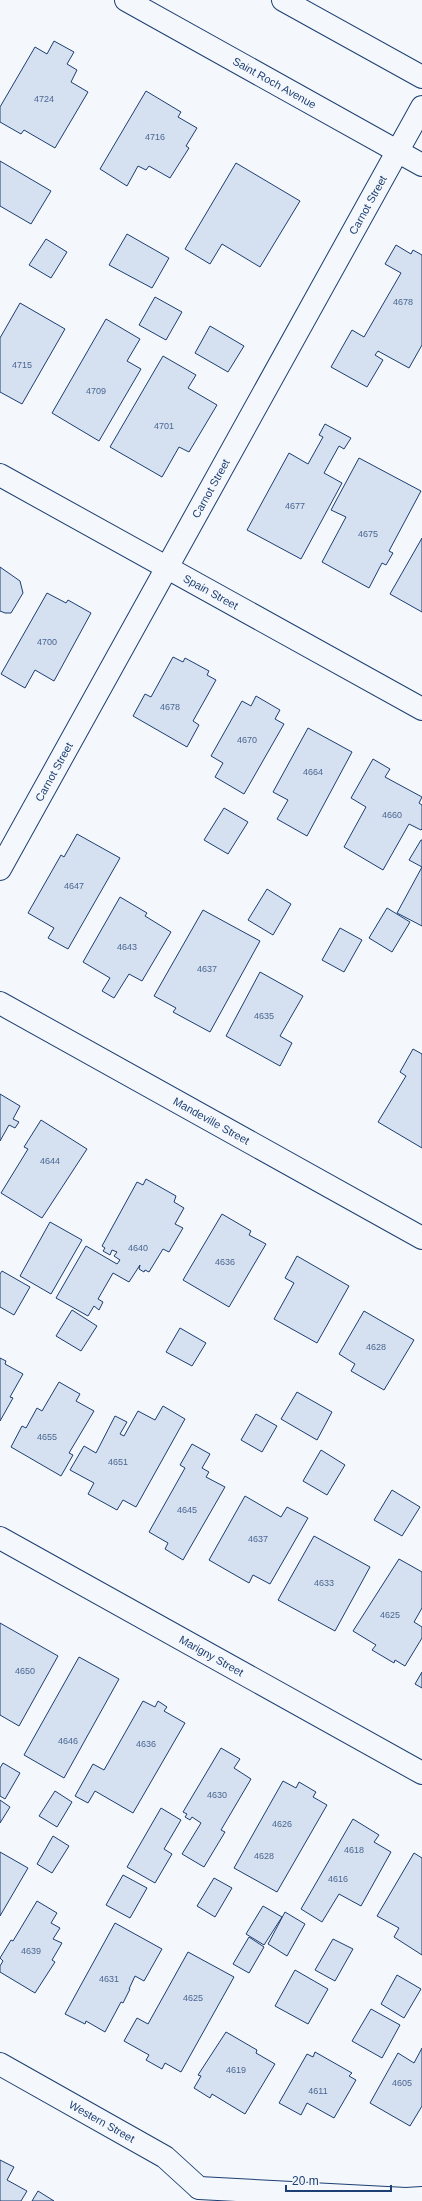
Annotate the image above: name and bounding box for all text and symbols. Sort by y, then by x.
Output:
street label: Saint Roch Avenue [231,55,318,111]
house number: 4724 [34,94,54,104]
house number: 4716 [145,132,165,142]
street label: Carnot Street [347,173,389,237]
house number: 4678 [393,297,413,307]
house number: 4715 [12,360,32,370]
house number: 4709 [86,386,106,396]
house number: 4701 [154,421,174,431]
street label: Carnot Street [190,457,232,520]
house number: 4677 [285,501,305,511]
house number: 4675 [358,529,378,539]
street label: Spain Street [181,572,240,612]
house number: 4700 [37,637,57,647]
house number: 4678 [160,702,180,712]
house number: 4670 [237,735,257,745]
street label: Carnot Street [33,740,75,803]
house number: 4664 [303,767,323,777]
house number: 4660 [382,810,402,820]
house number: 4647 [64,881,84,891]
house number: 4643 [117,942,137,952]
house number: 4637 [197,964,217,974]
house number: 4635 [254,1011,274,1021]
street label: Mandeville Street [171,1095,252,1147]
house number: 4644 [40,1156,60,1166]
house number: 4640 [128,1243,148,1253]
house number: 4636 [215,1257,235,1267]
house number: 4628 [366,1342,386,1352]
house number: 4655 [37,1432,57,1442]
house number: 4651 [108,1457,128,1467]
house number: 4645 [177,1505,197,1515]
house number: 4637 [248,1534,268,1544]
house number: 4633 [314,1578,334,1588]
house number: 4625 [380,1610,400,1620]
street label: Marigny Street [177,1633,246,1678]
house number: 4650 [15,1666,35,1676]
house number: 4646 [58,1736,78,1746]
house number: 4636 [136,1739,156,1749]
house number: 4630 [207,1790,227,1800]
house number: 4626 [272,1819,292,1829]
house number: 4618 [344,1845,364,1855]
house number: 4628 [254,1851,274,1861]
house number: 4616 [328,1874,348,1884]
house number: 4639 [21,1946,41,1956]
house number: 4631 [99,1974,119,1984]
house number: 4625 [183,1993,203,2003]
house number: 4619 [226,2065,246,2075]
house number: 4605 [392,2078,412,2088]
house number: 4611 [308,2086,328,2096]
street label: Western Street [67,2098,137,2145]
scale bar [286,2167,391,2193]
text: 20 m [292,2174,319,2188]

